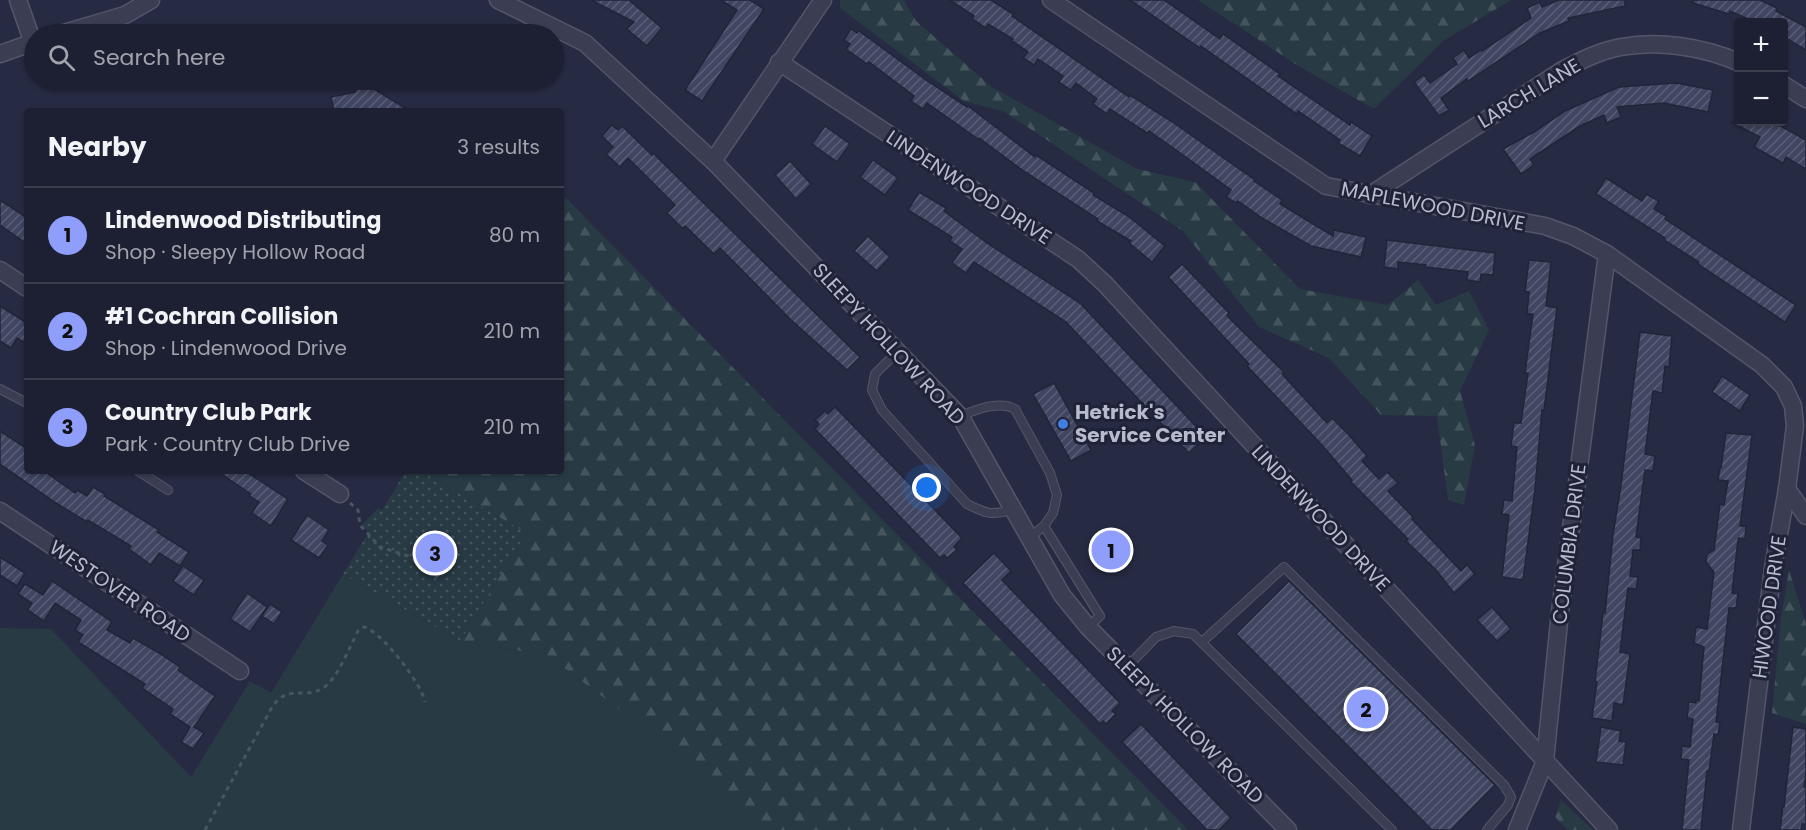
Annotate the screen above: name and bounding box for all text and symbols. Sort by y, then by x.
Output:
map controls [1734,18,1788,126]
button: + [1734,18,1788,72]
search box [24,24,564,90]
icon: search [45,41,78,74]
text: Search here [93,42,226,73]
street label: LARCH LANE [1472,51,1586,135]
button: − [1734,72,1788,126]
street label: LINDENWOOD DRIVE [881,123,1057,251]
text: Nearby [48,129,146,165]
text: 3 results [457,133,540,161]
street label: MAPLEWOOD DRIVE [1339,174,1527,238]
text: Lindenwood Distributing [105,205,381,236]
text: 1 [64,221,71,249]
text: 80 m [489,221,540,249]
text: Shop · Sleepy Hollow Road [105,238,365,266]
street label: SLEEPY HOLLOW ROAD [806,257,972,431]
text: #1 Cochran Collision [105,301,338,332]
text: 2 [62,317,73,345]
text: 210 m [484,317,540,345]
text: Shop · Lindenwood Drive [105,334,347,362]
text: Country Club Park [105,397,312,428]
place label: Hetrick's Service Center [1075,398,1226,449]
text: 3 [61,413,74,441]
text: 210 m [484,413,540,441]
marker: Hetrick's Service Center [1056,417,1070,431]
text: Park · Country Club Drive [105,430,350,458]
street label: LINDENWOOD DRIVE [1245,438,1397,598]
street label: COLUMBIA DRIVE [1545,462,1593,626]
your location [912,473,941,502]
pin: 1 [1092,528,1130,572]
pin: 3 [416,530,454,576]
street label: WESTOVER ROAD [44,533,196,649]
street label: HIWOOD DRIVE [1745,534,1793,680]
street label: SLEEPY HOLLOW ROAD [1100,640,1270,810]
pin: 2 [1346,686,1386,732]

